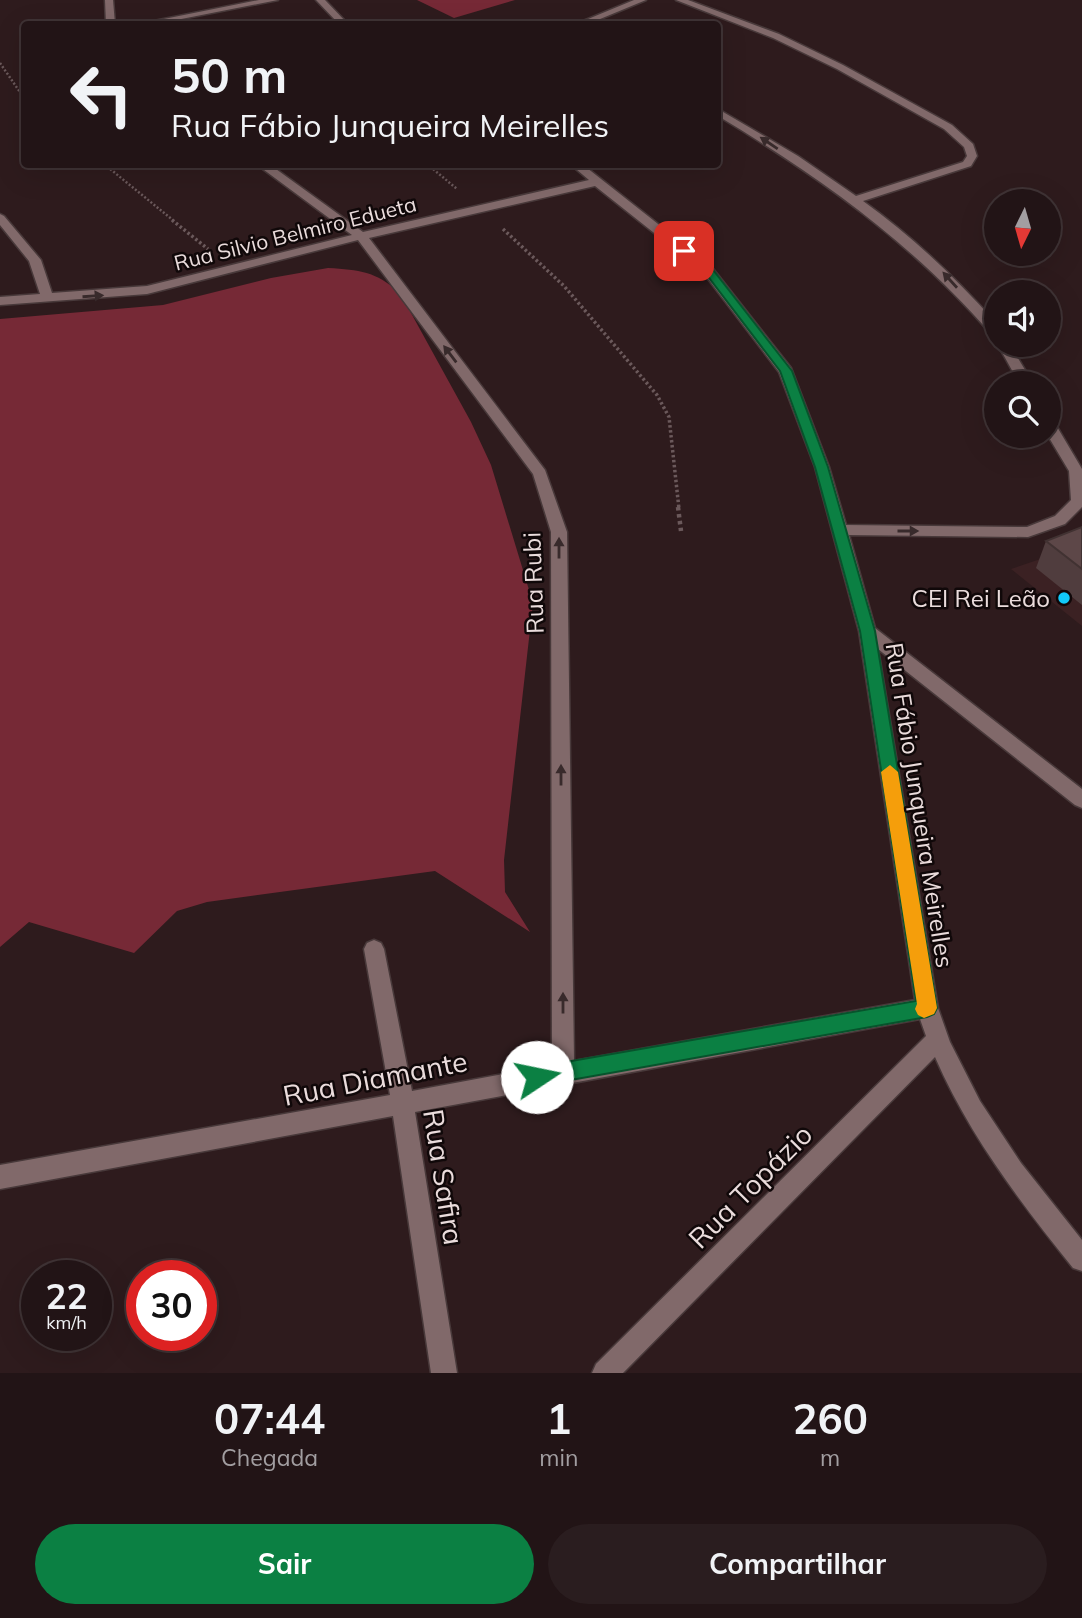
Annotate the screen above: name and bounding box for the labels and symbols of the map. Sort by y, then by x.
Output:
one-way arrow [760,137,779,150]
north arrow [984,189,1060,266]
street label: Rua Silvio Belmiro Edueta [171,190,419,276]
pin [654,221,714,281]
one-way arrow [942,271,958,289]
one-way arrow [82,290,104,301]
one-way arrow [442,345,457,363]
one-way arrow [898,525,920,536]
street label: Rua Rubi [516,532,550,634]
one-way arrow [553,537,565,559]
place label: CEI Rei Leão [912,583,1050,613]
marker: CEI Rei Leão [1056,590,1072,606]
street label: Rua Fábio Junqueira Meirelles [879,640,961,970]
one-way arrow [555,764,567,786]
one-way arrow [557,991,569,1013]
position arrow [500,1040,574,1114]
street label: Rua Diamante [280,1043,470,1113]
street label: Rua Safira [416,1107,472,1247]
street label: Rua Topázio [681,1117,819,1255]
speed limit sign: 30 [126,1260,217,1351]

